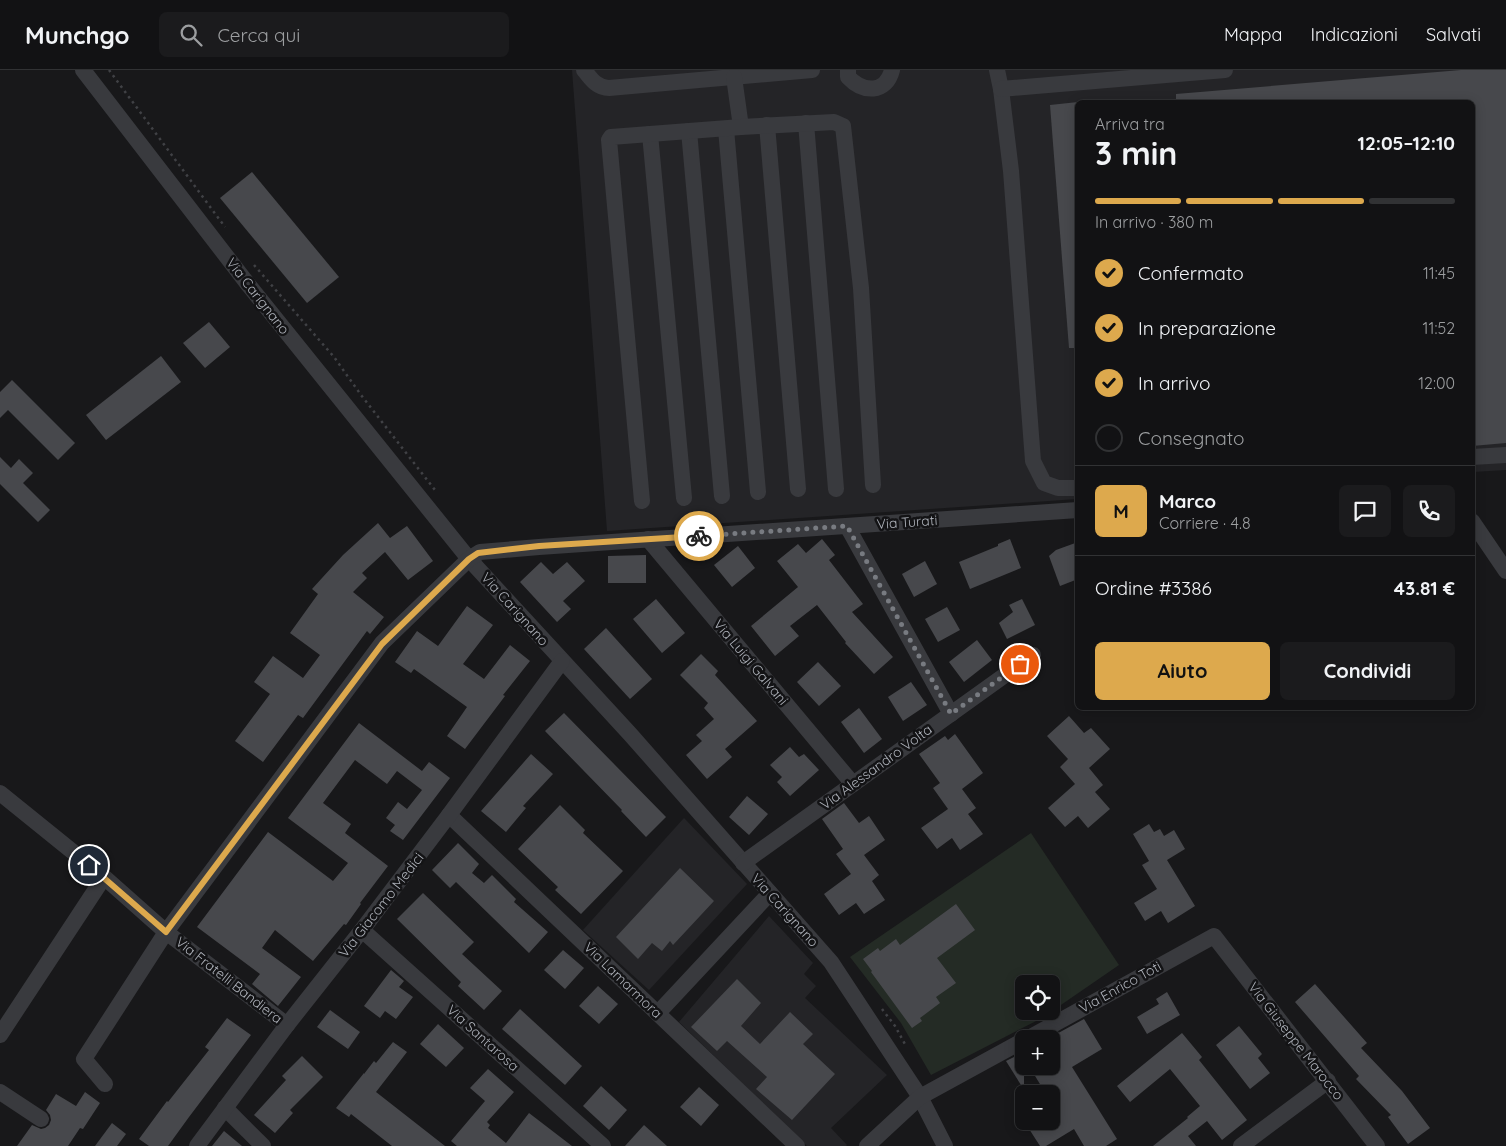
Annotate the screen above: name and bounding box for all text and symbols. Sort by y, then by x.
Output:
search box [159,12,509,57]
text: Munchgo [25,20,129,50]
icon: search [177,21,205,49]
text: Cerca qui [217,23,300,47]
text: Mappa [1224,23,1282,46]
text: Indicazioni [1310,23,1398,46]
text: Salvati [1426,23,1481,46]
text: Arriva tra [1095,114,1165,134]
text: 12:05–12:10 [1358,131,1455,155]
text: 3 min [1095,133,1177,173]
text: In arrivo · 380 m [1095,212,1213,232]
street label: Via Carignano [222,254,294,338]
icon: check [1095,259,1123,287]
text: Confermato [1138,261,1244,285]
text: 11:45 [1423,263,1455,283]
icon: check [1095,314,1123,342]
text: In preparazione [1138,316,1276,340]
text: 11:52 [1423,318,1455,338]
icon: check [1095,369,1123,397]
text: In arrivo [1138,371,1211,395]
text: 12:00 [1418,373,1455,393]
text: Consegnato [1138,426,1245,450]
button: chat [1339,485,1391,537]
button: phone [1403,485,1455,537]
text: Marco [1159,489,1216,513]
text: M [1113,499,1129,523]
courier [674,511,724,561]
street label: Via Turati [876,511,938,533]
text: Corriere · 4.8 [1159,513,1251,533]
icon: bike [685,522,713,550]
street label: Via Carignano [477,569,553,649]
text: Ordine #3386 [1095,576,1212,600]
text: 43.81 € [1394,576,1455,600]
street label: Via Luigi Galvani [710,615,792,709]
button: Aiuto [1095,642,1270,700]
button: Condividi [1280,642,1455,700]
pin [999,643,1041,685]
icon: bag [1006,650,1034,678]
street label: Via Alessandro Volta [816,720,936,814]
pin [68,844,110,886]
street label: Via Giacomo Medici [335,849,427,961]
icon: home [75,851,103,879]
street label: Via Carignano [747,870,823,950]
street label: Via Fratelli Bandiera [172,933,286,1027]
street label: Via Lamarmora [580,938,666,1022]
street label: Via Enrico Toti [1076,957,1164,1017]
map controls [1015,975,1060,1130]
button: locate [1015,975,1060,1020]
street label: Via Giuseppe Marocco [1244,978,1348,1104]
street label: Via Santarosa [443,1001,523,1075]
button: + [1015,1030,1060,1075]
button: − [1015,1085,1060,1130]

